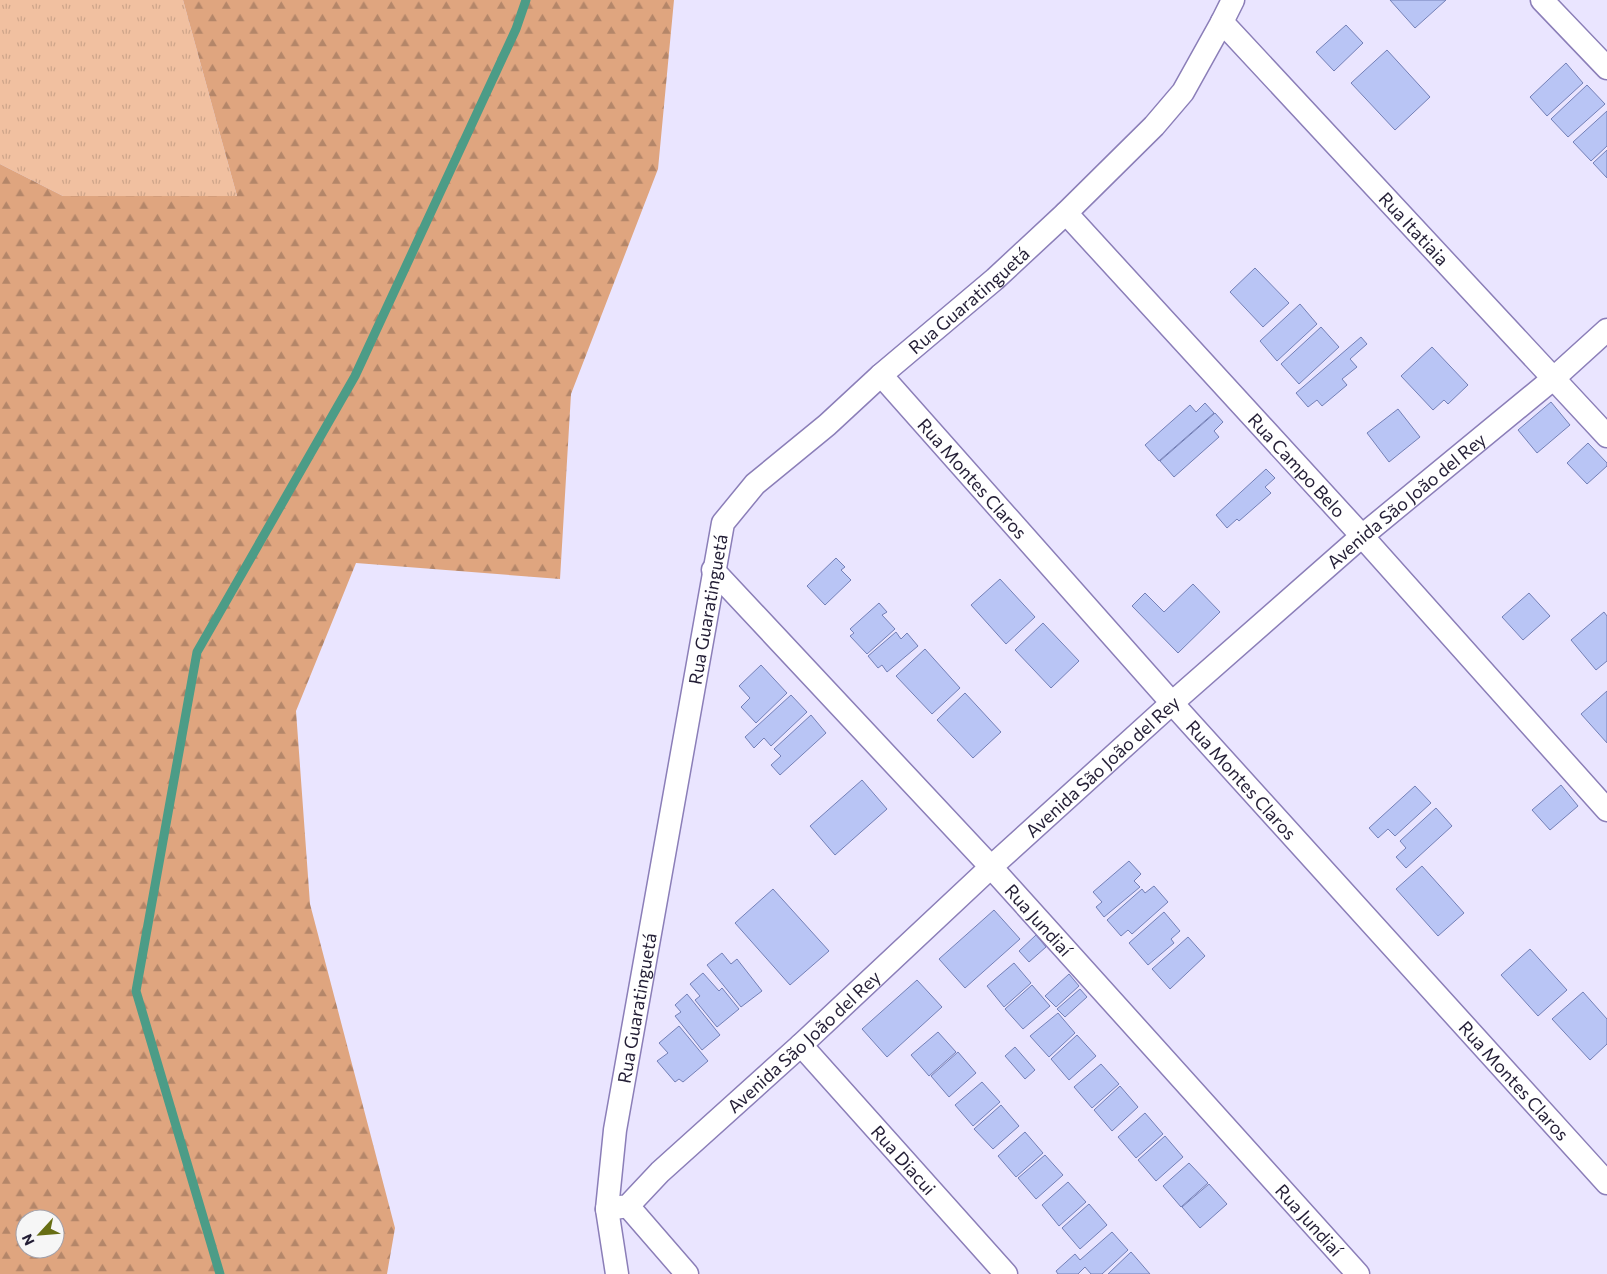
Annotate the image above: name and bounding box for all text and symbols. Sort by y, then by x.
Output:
street label: Rua Itatiaia [1375,187,1454,270]
street label: Rua Guaratinguetá [904,242,1033,358]
street label: Rua Campo Belo [1244,408,1350,522]
street label: Rua Montes Claros [913,413,1032,543]
street label: Avenida São João del Rey [1322,428,1490,573]
street label: Rua Guaratinguetá [683,532,732,686]
street label: Avenida São João del Rey [1021,691,1184,842]
street label: Rua Montes Claros [1182,715,1301,844]
street label: Rua Jundiaí [1000,879,1078,962]
street label: Rua Guaratinguetá [613,931,661,1085]
street label: Avenida São João del Rey [723,966,885,1117]
street label: Rua Montes Claros [1454,1016,1574,1145]
street label: Rua Diacui [867,1120,941,1199]
street label: Rua Jundiaí [1271,1179,1348,1262]
north arrow [15,1209,65,1259]
text: N [18,1231,38,1248]

